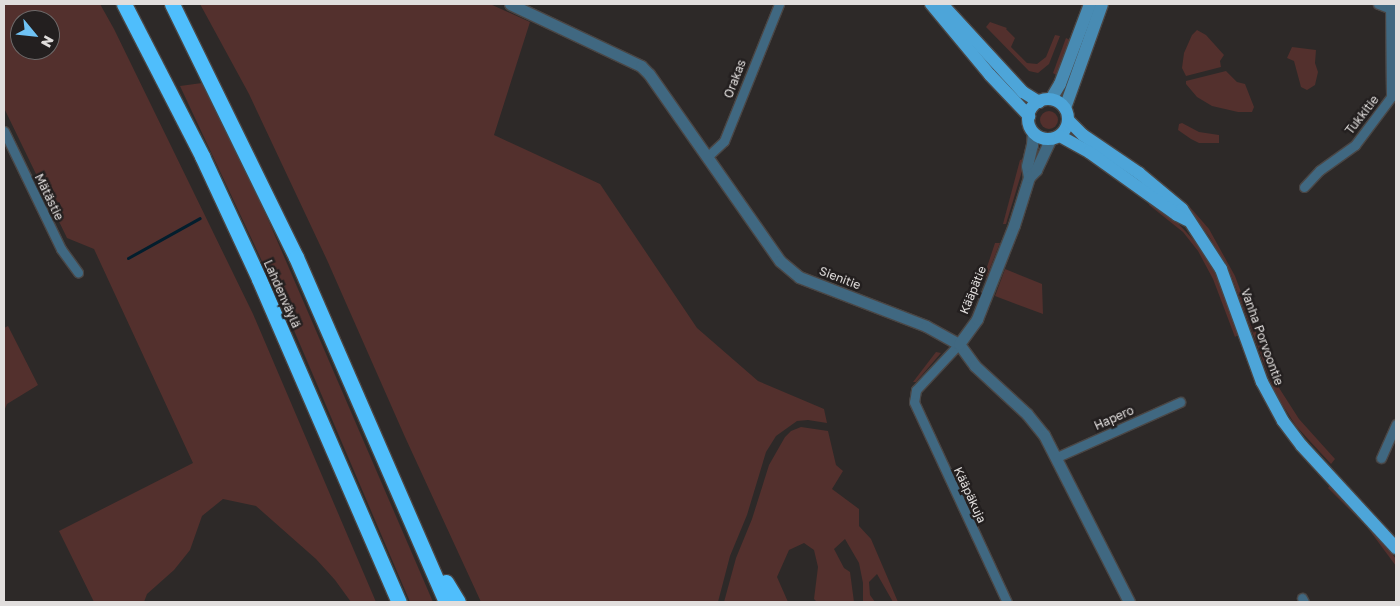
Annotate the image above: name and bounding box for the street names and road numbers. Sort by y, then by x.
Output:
street label: Orakas [721,58,749,100]
street label: Tukkitie [1342,93,1382,137]
street label: Mätästie [32,171,66,223]
street label: Lahdenväylä [261,258,303,330]
street label: Sienitie [817,263,863,293]
street label: Kääpätie [957,264,989,316]
street label: Vanha Porvoontie [1238,287,1286,387]
street label: Hapero [1092,403,1136,433]
street label: Kääpäkuja [951,465,989,525]

